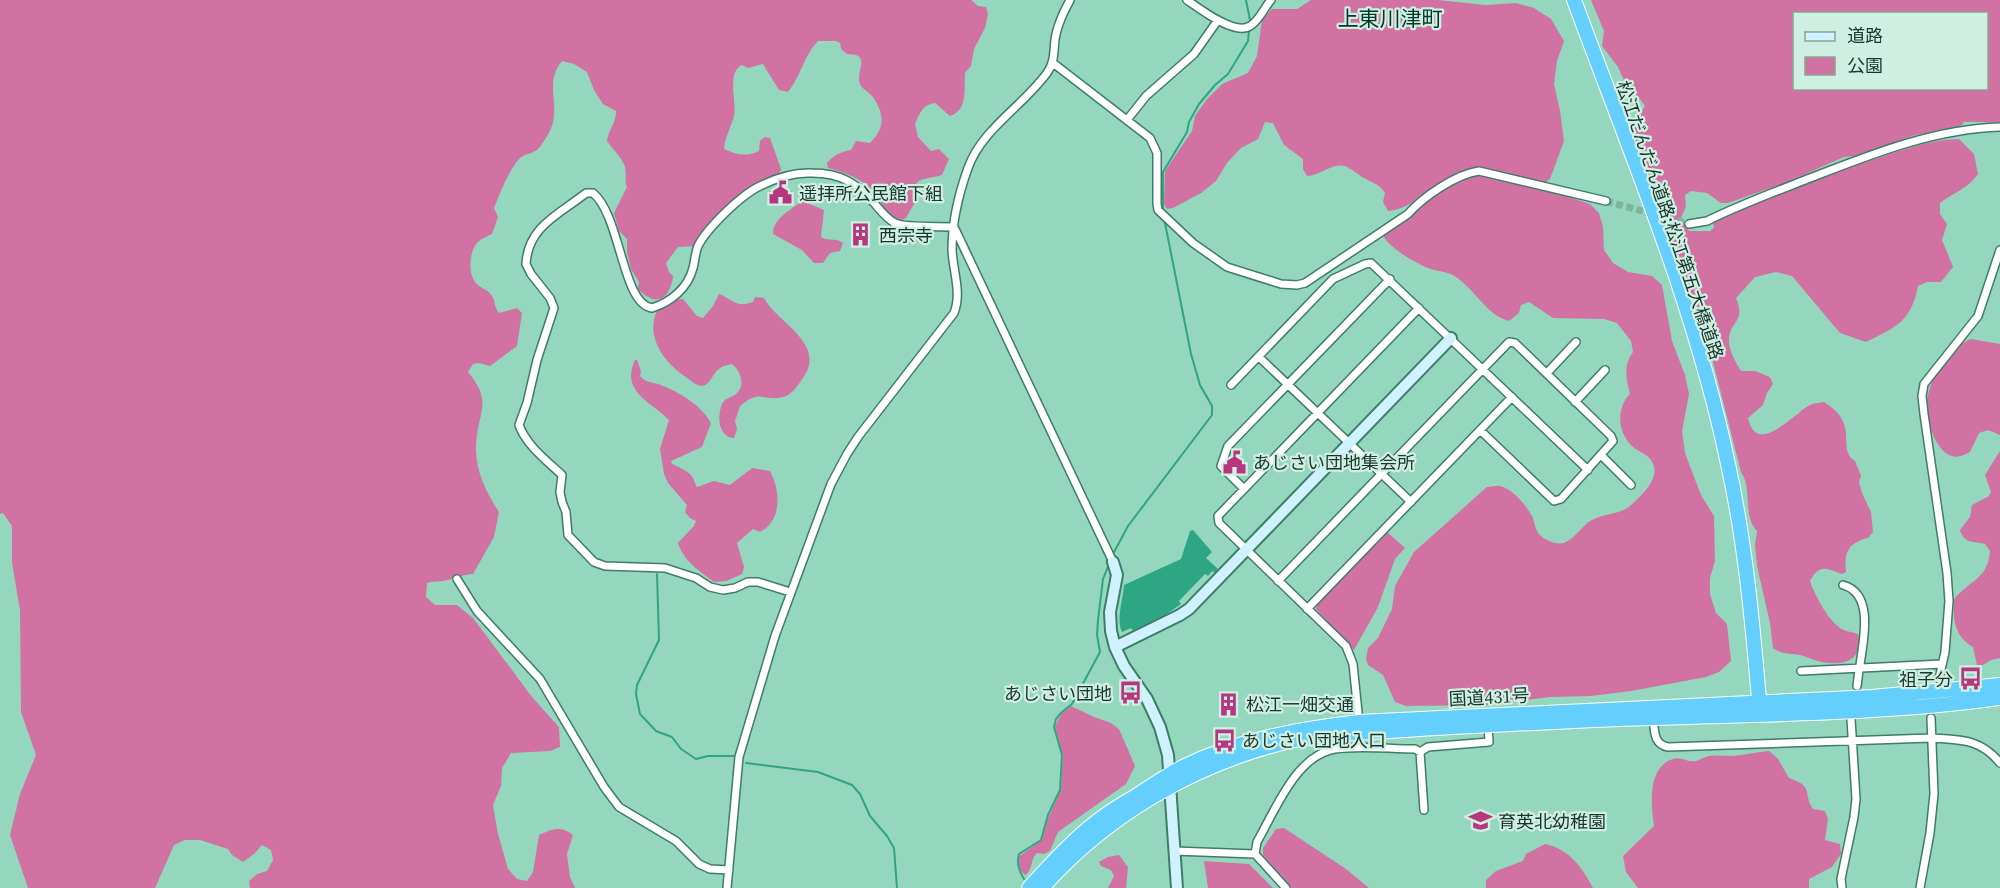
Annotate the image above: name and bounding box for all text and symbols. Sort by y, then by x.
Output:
district label: 上東川津町 [1338,4,1443,33]
legend [1793,12,1988,90]
text: 道路 [1847,23,1883,48]
text: 公園 [1847,53,1883,78]
street label: 松江だんだん道路;松江第五大橋道路 [1610,77,1730,363]
public building icon: 遥拝所公民館下組 [768,180,794,206]
place label: 遥拝所公民館下組 [799,181,943,206]
building icon: 西宗寺 [848,222,874,248]
place label: 西宗寺 [879,223,933,248]
public building icon: あじさい団地集会所 [1222,449,1248,475]
place label: あじさい団地集会所 [1253,450,1415,475]
bus stop icon: 祖子分 [1958,666,1984,692]
place label: 祖子分 [1899,667,1953,692]
bus stop icon: あじさい団地 [1117,680,1143,706]
place label: あじさい団地 [1004,681,1112,706]
street label: 国道431号 [1448,682,1530,712]
building icon: 松江一畑交通 [1215,691,1241,717]
place label: 松江一畑交通 [1246,692,1354,717]
bus stop icon: あじさい団地入口 [1211,727,1237,753]
place label: あじさい団地入口 [1242,728,1386,753]
school or university icon: 育英北幼稚園 [1467,808,1493,834]
place label: 育英北幼稚園 [1498,809,1606,834]

